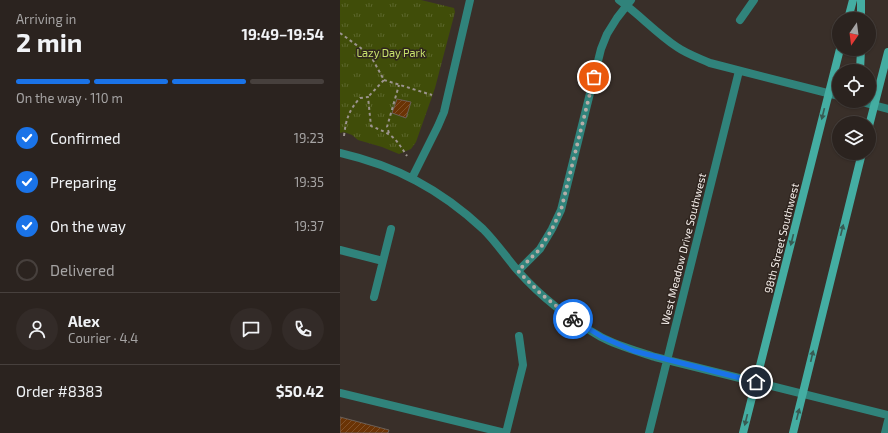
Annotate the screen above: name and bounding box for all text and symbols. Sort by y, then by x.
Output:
text: Arriving in [16,11,76,27]
north arrow [832,12,876,56]
map controls [832,12,876,160]
text: 19:49–19:54 [241,25,324,43]
text: 2 min [16,26,82,57]
park label: Lazy Day Park [356,46,426,59]
pin [577,60,611,94]
button: locate [832,64,876,108]
icon: bag [583,66,605,88]
text: On the way · 110 m [16,90,123,106]
one-way arrow [820,108,826,120]
button: layers [832,116,876,160]
icon: check [16,127,38,149]
text: Confirmed [50,129,121,147]
text: 19:23 [294,130,324,146]
icon: check [16,171,38,193]
street label: West Meadow Drive Southwest [658,172,708,326]
text: Preparing [50,173,116,191]
text: 19:35 [294,174,324,190]
street label: 98th Street Southwest [761,182,801,294]
icon: check [16,215,38,237]
text: On the way [50,217,126,235]
text: 19:37 [294,218,324,234]
one-way arrow [839,224,845,236]
one-way arrow [788,234,794,246]
text: Delivered [50,261,115,279]
courier [553,299,593,339]
button: person [16,308,58,350]
button: chat [230,308,272,350]
button: phone [282,308,324,350]
icon: bike [562,308,584,330]
text: Alex [68,312,100,330]
text: Courier · 4.4 [68,330,138,346]
one-way arrow [809,350,815,363]
pin [739,365,773,399]
icon: home [745,371,767,393]
text: Order #8383 [16,382,103,400]
text: $50.42 [276,382,324,400]
one-way arrow [795,407,801,419]
one-way arrow [743,414,749,427]

